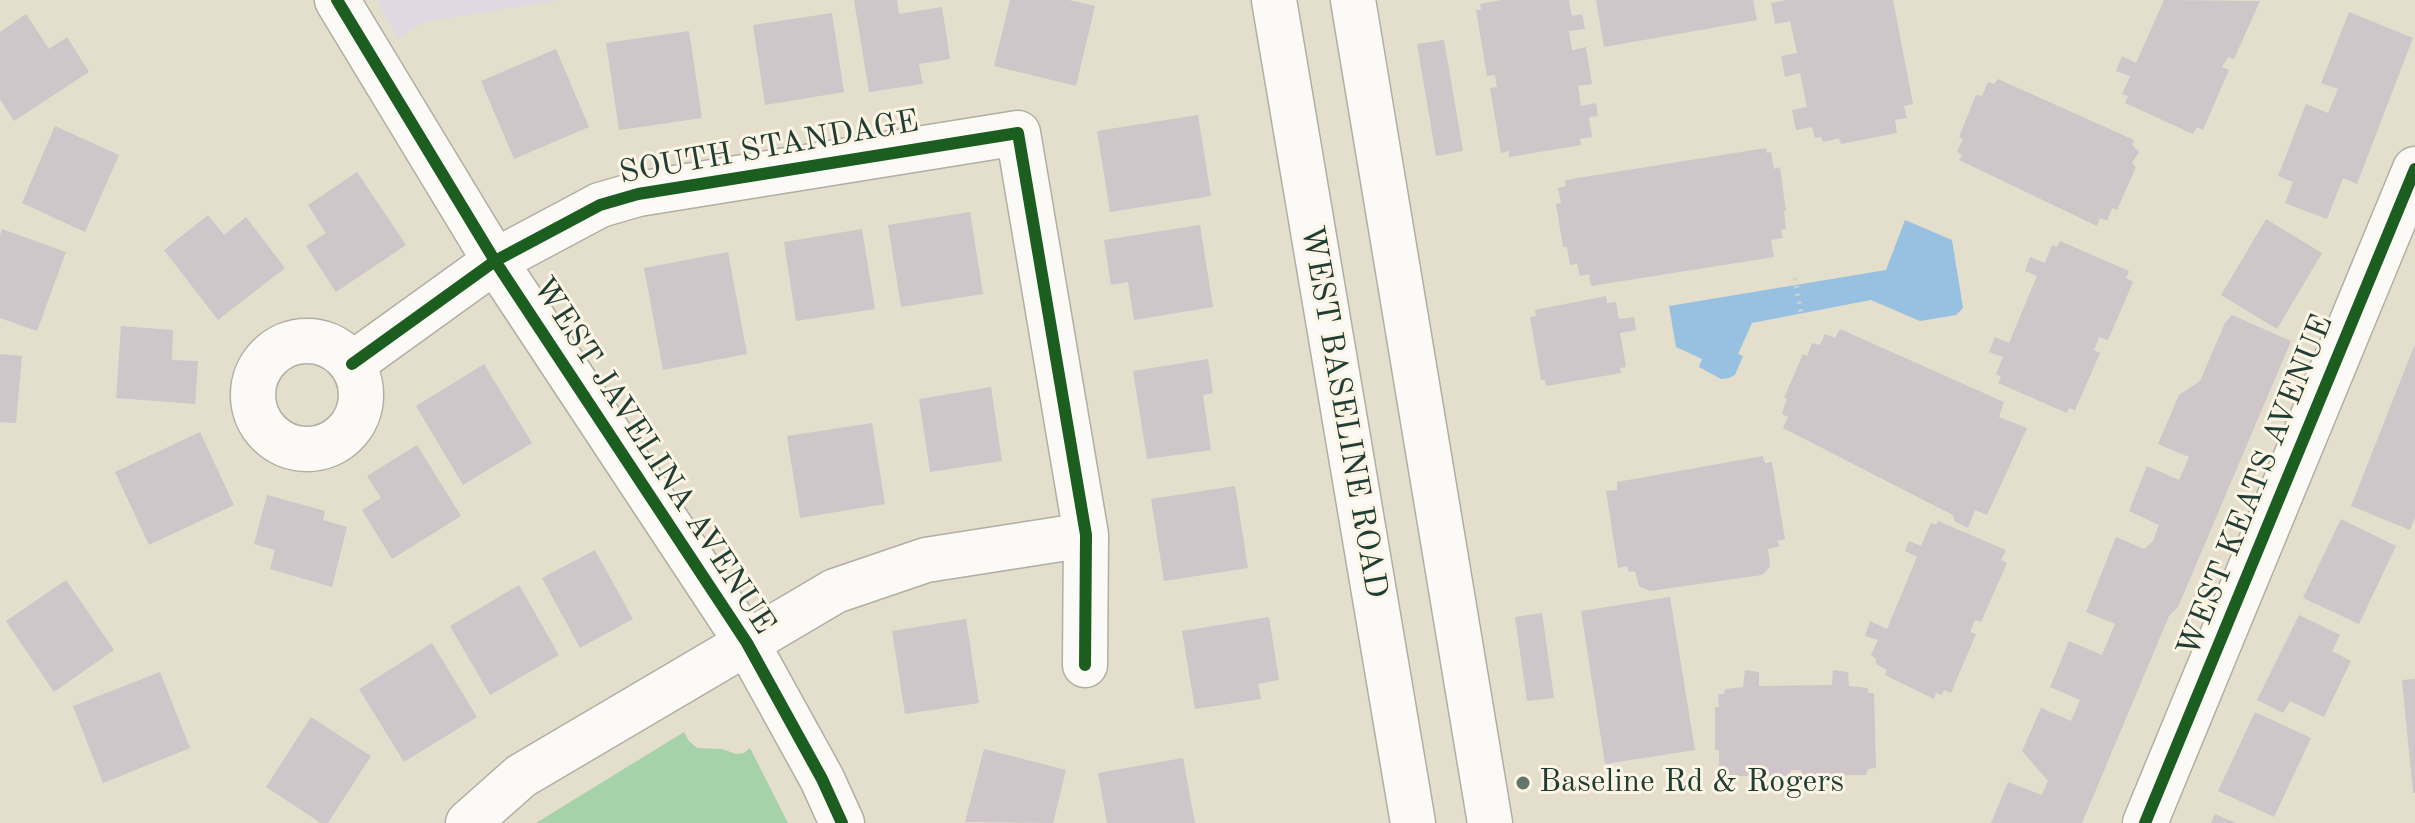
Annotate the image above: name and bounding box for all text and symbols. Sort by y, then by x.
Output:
street label: SOUTH STANDAGE [616,103,922,193]
street label: WEST BASELINE ROAD [1291,223,1395,601]
street label: WEST JAVELINA AVENUE [523,270,783,642]
street label: WEST KEATS AVENUE [2170,310,2342,662]
place label: Baseline Rd & Rogers [1539,764,1844,802]
marker: Baseline Rd & Rogers [1514,774,1532,792]

